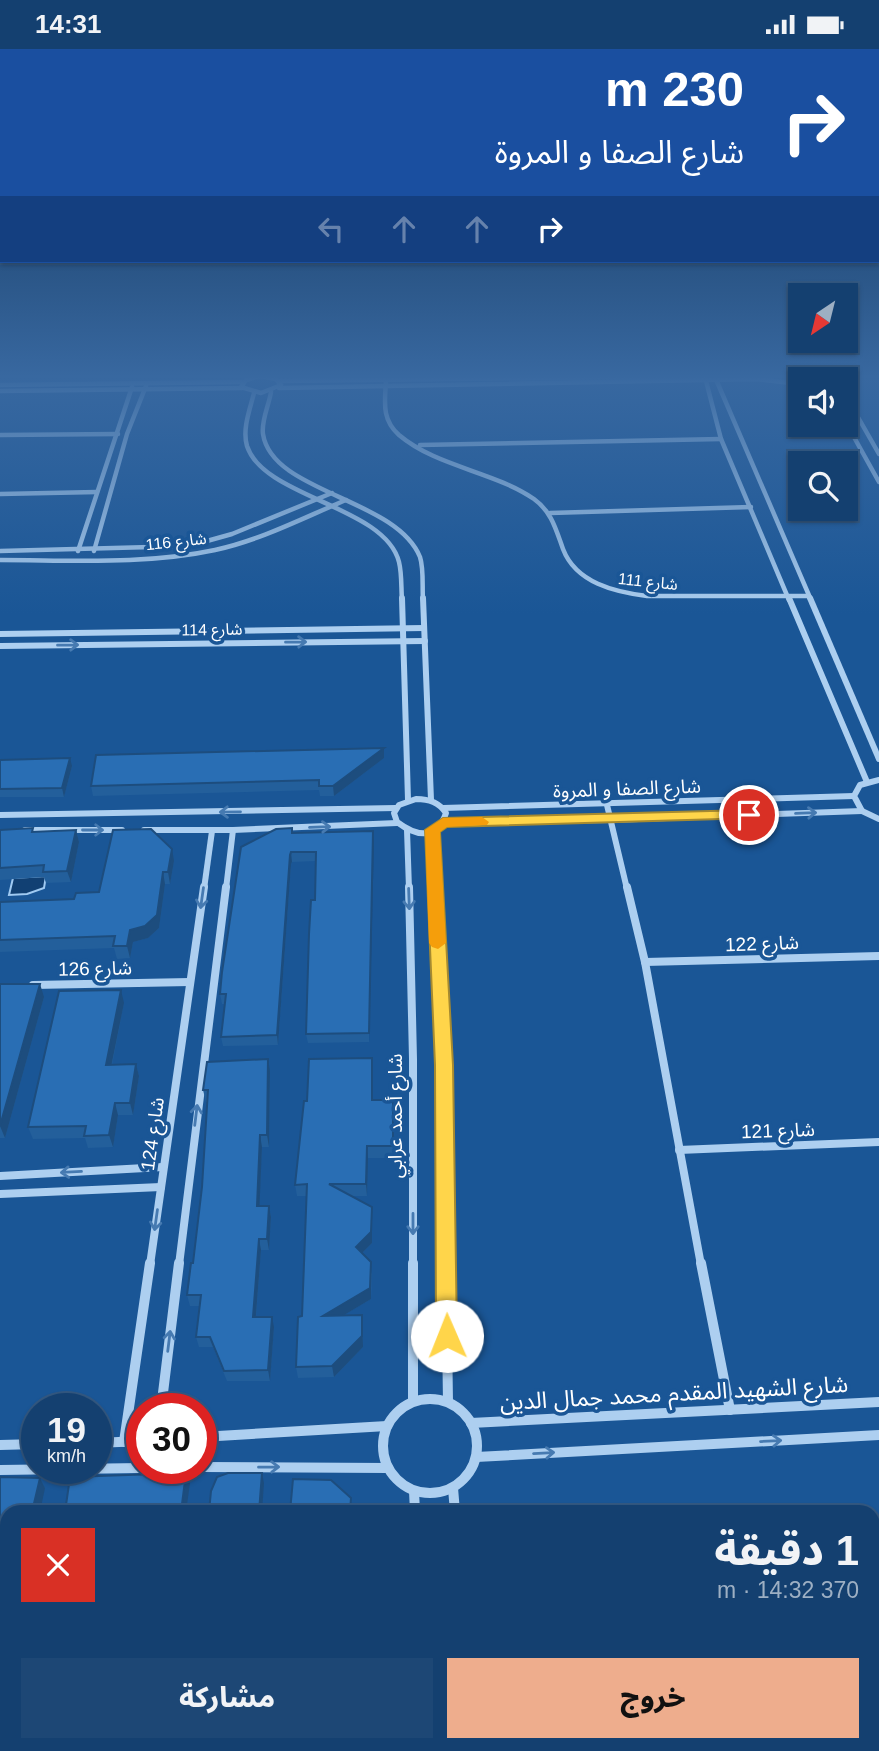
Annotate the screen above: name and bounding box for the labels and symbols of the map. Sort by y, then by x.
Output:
north arrow [788,283,858,353]
street label: شارع 116 [145,530,208,557]
street label: شارع 111 [617,570,679,597]
street label: شارع 114 [181,620,243,643]
one-way arrow [284,635,307,649]
one-way arrow [56,638,79,652]
street label: شارع الصفا و المروة [553,775,701,805]
pin [719,785,779,845]
one-way arrow [219,805,242,818]
one-way arrow [794,806,817,819]
one-way arrow [308,820,331,833]
one-way arrow [81,823,104,837]
one-way arrow [195,886,208,909]
one-way arrow [402,887,415,910]
street label: شارع 122 [725,932,799,958]
street label: شارع 126 [58,957,132,983]
street label: شارع أحمد عرابي [385,1054,410,1178]
street label: شارع 124 [137,1096,171,1173]
one-way arrow [190,1104,203,1127]
street label: شارع 121 [741,1119,815,1145]
one-way arrow [60,1166,83,1179]
one-way arrow [149,1208,162,1231]
one-way arrow [406,1212,420,1235]
position arrow [410,1299,484,1373]
one-way arrow [163,1330,176,1353]
street label: شارع الشهيد المقدم محمد جمال الدين [499,1371,849,1420]
speed limit sign: 30 [126,1393,217,1484]
one-way arrow [760,1434,783,1447]
one-way arrow [533,1446,555,1459]
one-way arrow [258,1460,281,1473]

